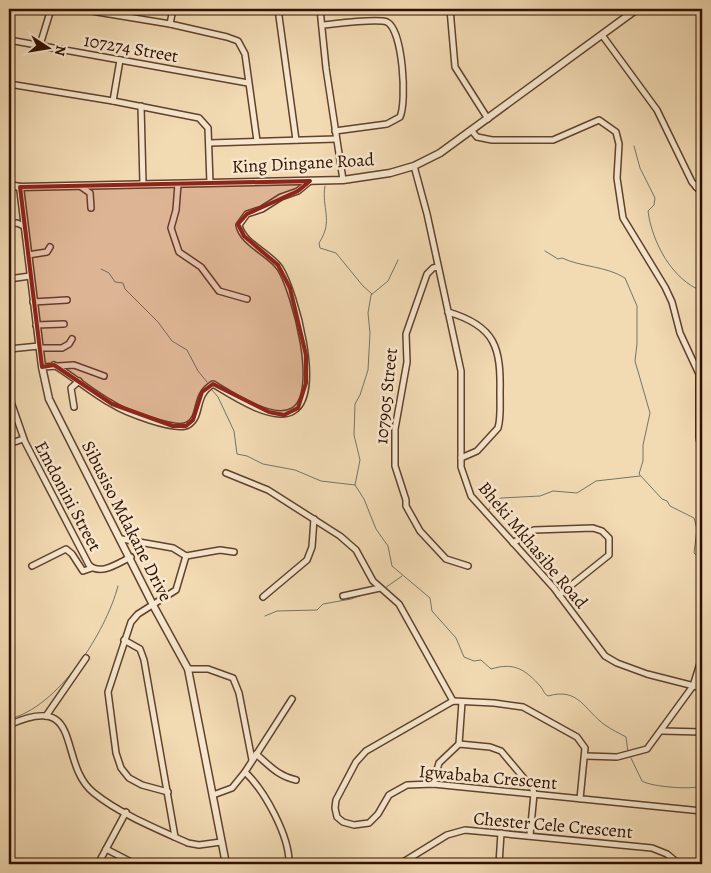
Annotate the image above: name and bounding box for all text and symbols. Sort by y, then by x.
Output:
north arrow [22,22,72,72]
street label: 107274 Street [82,28,180,68]
text: N [50,44,71,58]
street label: King Dingane Road [231,147,375,179]
street label: 107905 Street [369,347,403,445]
street label: Emdonini Street [29,437,107,555]
street label: Sibusiso Mdakane Drive [76,437,178,605]
street label: Bheki Mkhasibe Road [473,476,593,614]
street label: Igwababa Crescent [418,759,558,795]
street label: Chester Cele Crescent [472,806,634,844]

